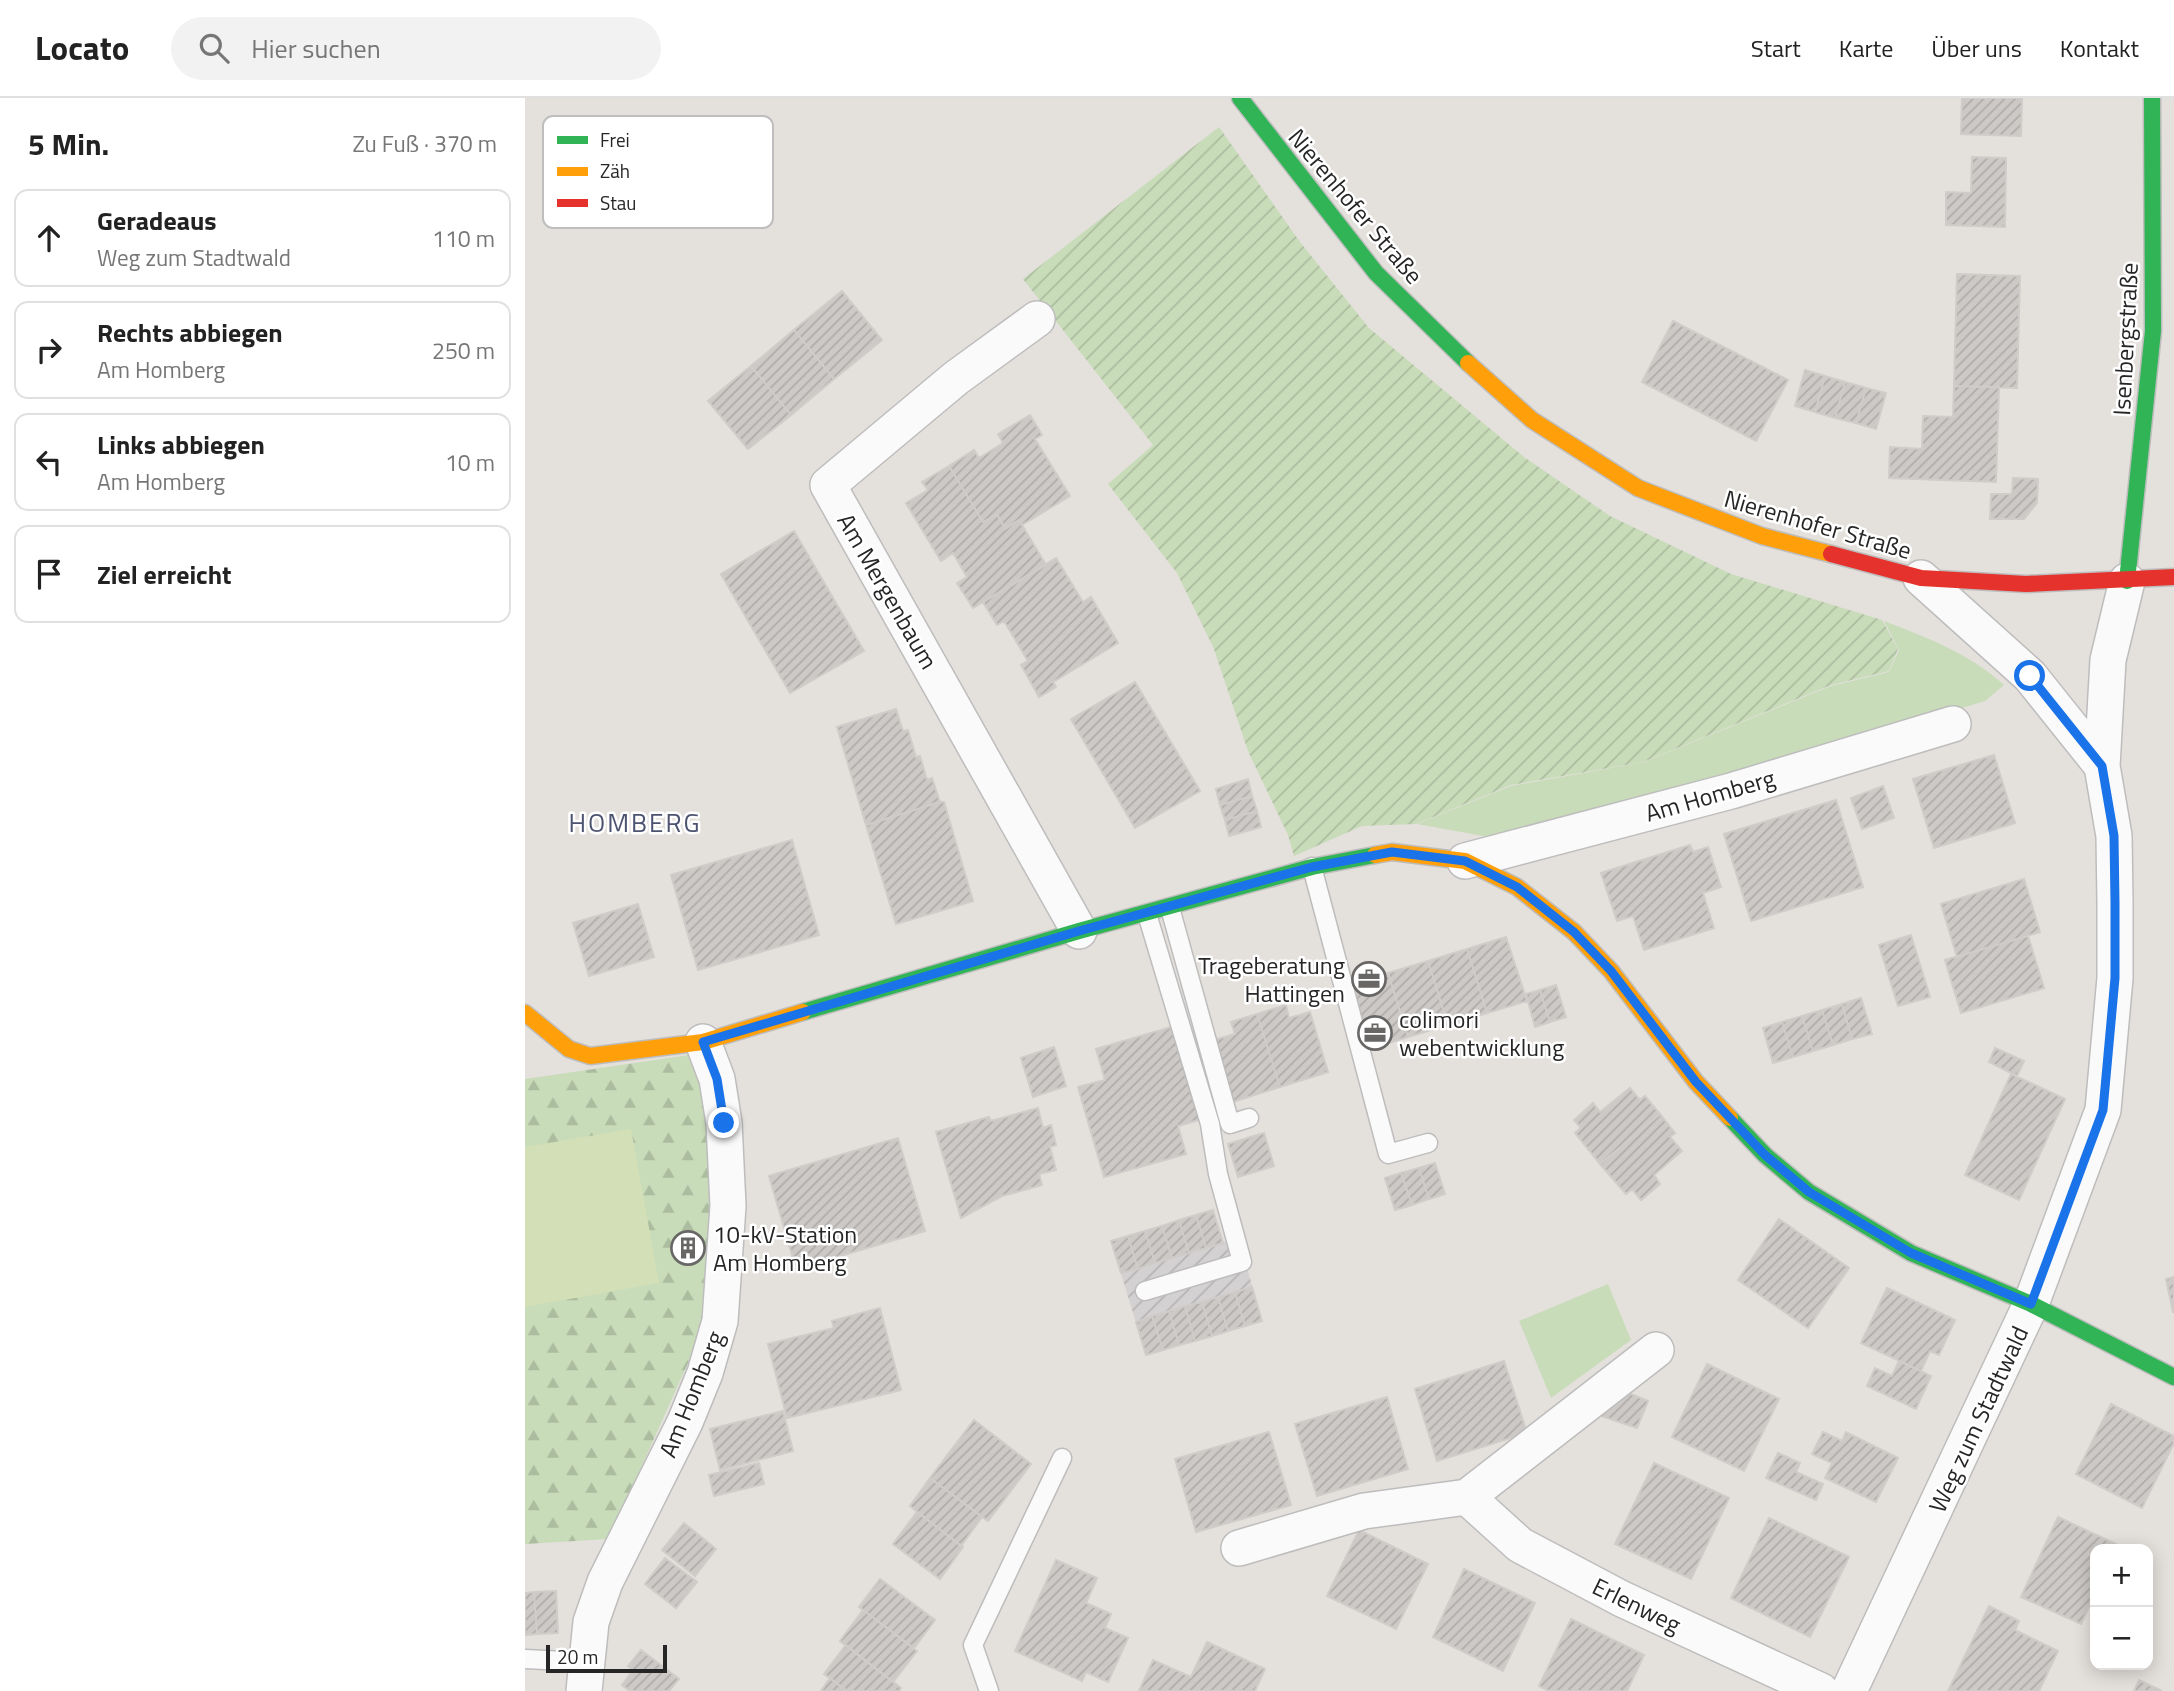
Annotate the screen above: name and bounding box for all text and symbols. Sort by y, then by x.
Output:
search box [171,17,661,80]
text: Locato [35,23,129,73]
icon: search [195,29,233,67]
text: Hier suchen [251,29,381,68]
text: Start [1751,30,1801,66]
text: Karte [1839,30,1893,66]
text: Über uns [1931,30,2022,66]
text: Kontakt [2060,30,2139,66]
legend [543,116,773,228]
street label: Nierenhofer Straße [1280,120,1432,292]
text: 5 Min. [28,121,109,167]
text: Frei [600,125,630,154]
text: Zu Fuß · 370 m [353,126,497,161]
text: Zäh [600,156,630,185]
text: Stau [600,188,636,217]
text: Geradeaus [97,201,217,240]
icon: ahead [30,219,68,257]
text: 110 m [432,221,495,256]
text: Weg zum Stadtwald [97,240,291,275]
street label: Isenbergstraße [2103,262,2147,416]
text: Rechts abbiegen [97,313,283,352]
icon: right [30,331,68,369]
text: 250 m [432,333,495,368]
text: Am Homberg [97,352,225,387]
text: Links abbiegen [97,425,265,464]
icon: left [30,443,68,481]
text: 10 m [445,445,495,480]
text: Am Homberg [97,464,225,499]
street label: Nierenhofer Straße [1720,480,1916,568]
street label: Am Mergenbaum [829,506,947,676]
icon: arrive [30,555,68,593]
text: Ziel erreicht [97,555,232,594]
route start [2014,660,2045,691]
street label: Am Homberg [1641,759,1779,831]
district label: HOMBERG [569,803,701,842]
place label: Trageberatung Hattingen [1198,947,1345,1011]
office icon: Trageberatung Hattingen [1350,960,1388,998]
place label: colimori webentwicklung [1399,1001,1564,1065]
office icon: colimori webentwicklung [1356,1014,1394,1052]
route end [708,1107,739,1138]
place label: 10-kV-Station Am Homberg [713,1216,857,1280]
building icon: 10-kV-Station Am Homberg [669,1229,707,1267]
street label: Weg zum Stadtwald [1919,1320,2037,1518]
street label: Am Homberg [649,1325,733,1463]
map controls [2090,1544,2153,1670]
button: + [2090,1544,2153,1607]
street label: Erlenweg [1587,1568,1687,1642]
button: − [2090,1607,2153,1670]
scale bar [546,1642,667,1674]
text: 20 m [557,1642,598,1671]

